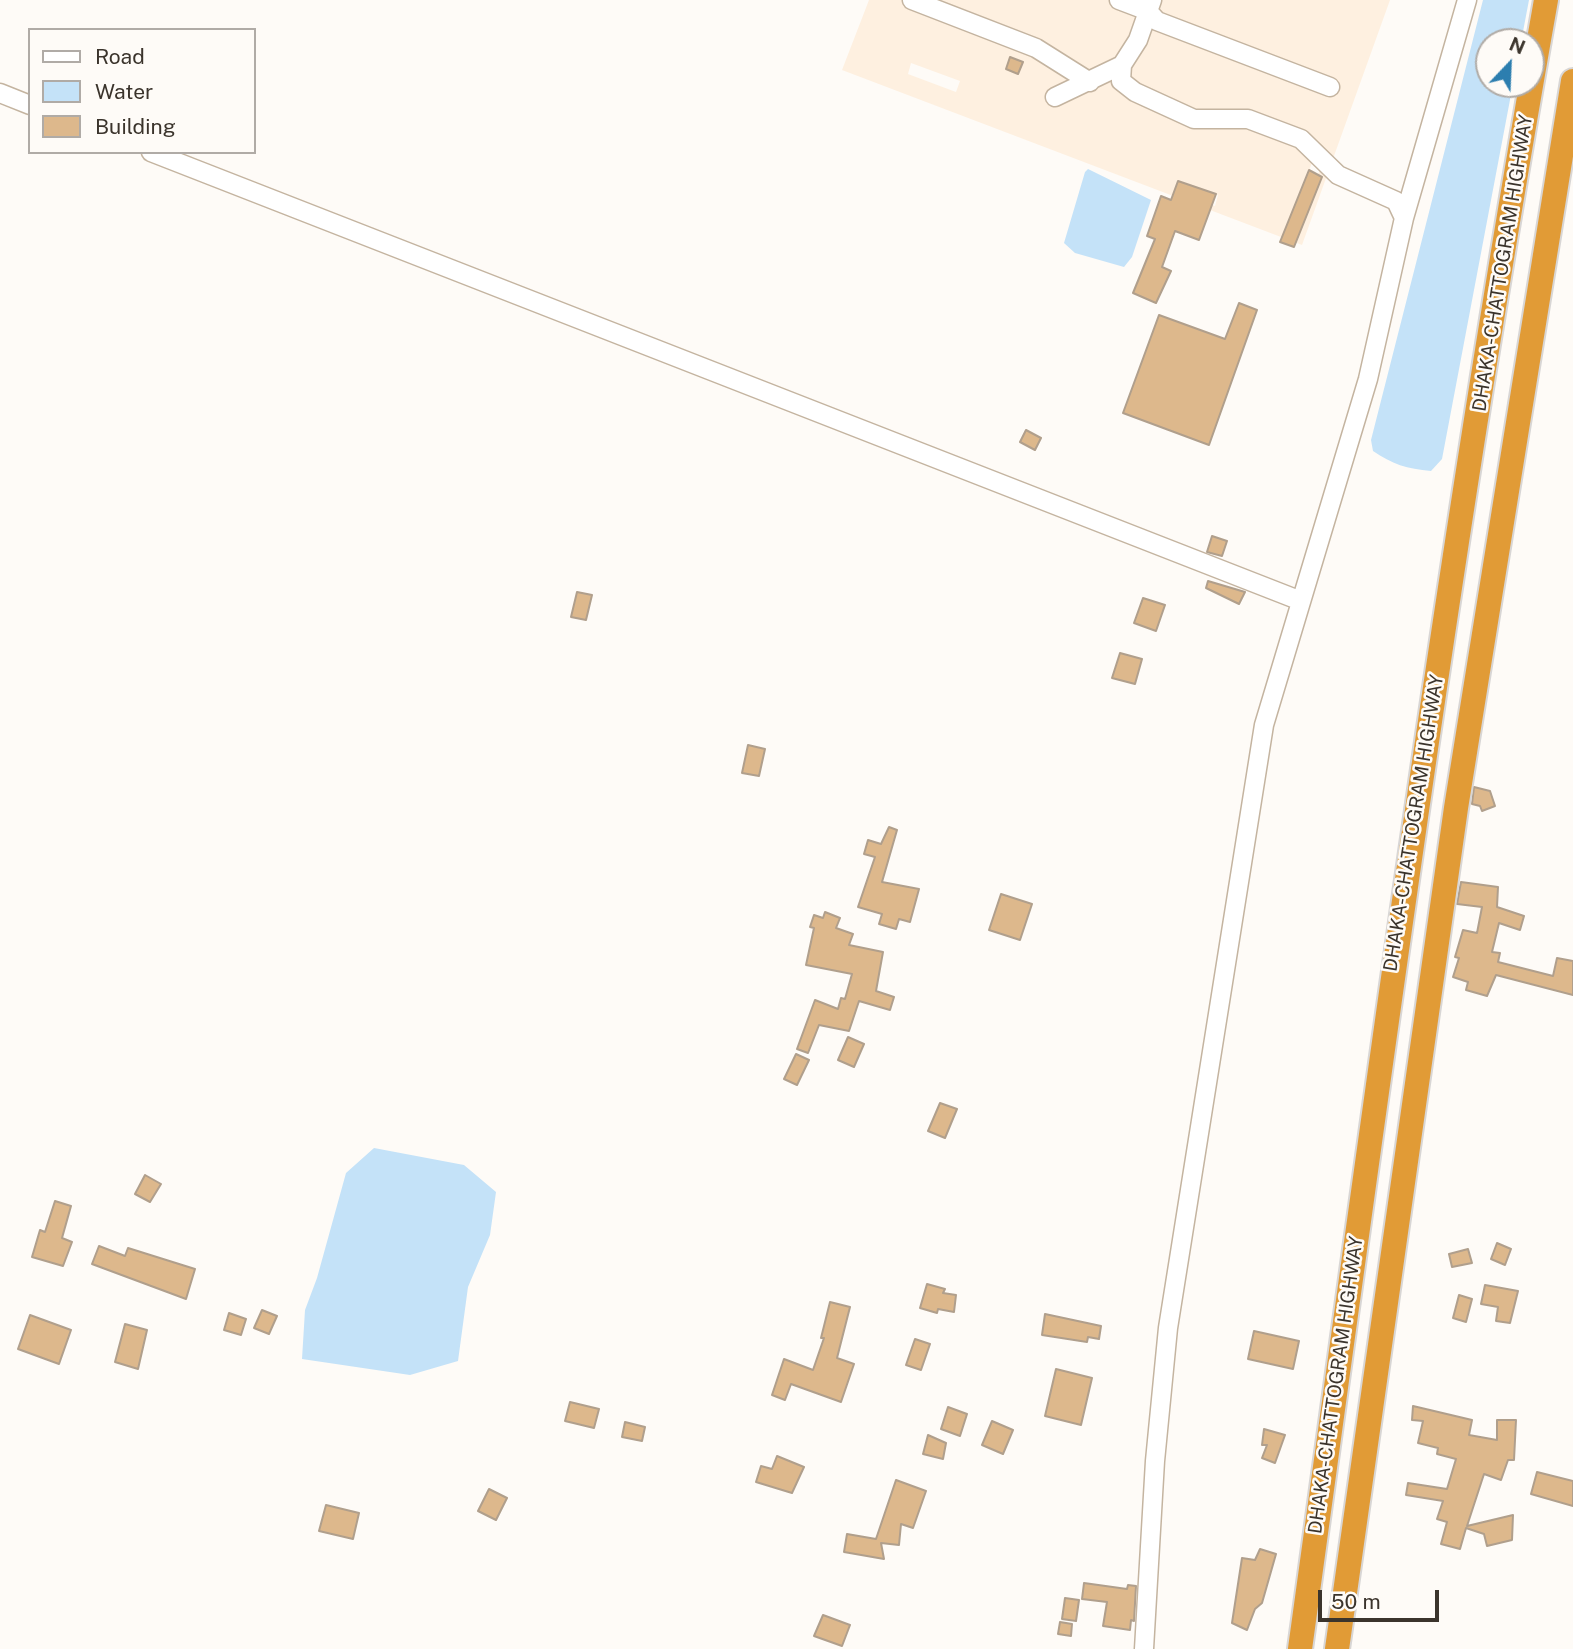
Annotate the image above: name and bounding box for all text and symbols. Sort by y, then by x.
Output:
legend [28,28,256,154]
north arrow [1475,28,1545,98]
text: N [1506,32,1529,59]
text: Road [95,44,145,69]
text: Water [95,79,153,104]
street label: DHAKA-CHATTOGRAM HIGHWAY [1468,113,1538,413]
text: Building [95,114,176,139]
street label: DHAKA-CHATTOGRAM HIGHWAY [1379,673,1449,973]
street label: DHAKA-CHATTOGRAM HIGHWAY [1304,1235,1368,1535]
scale bar [1321,1576,1442,1620]
text: 50 m [1331,1589,1381,1614]

